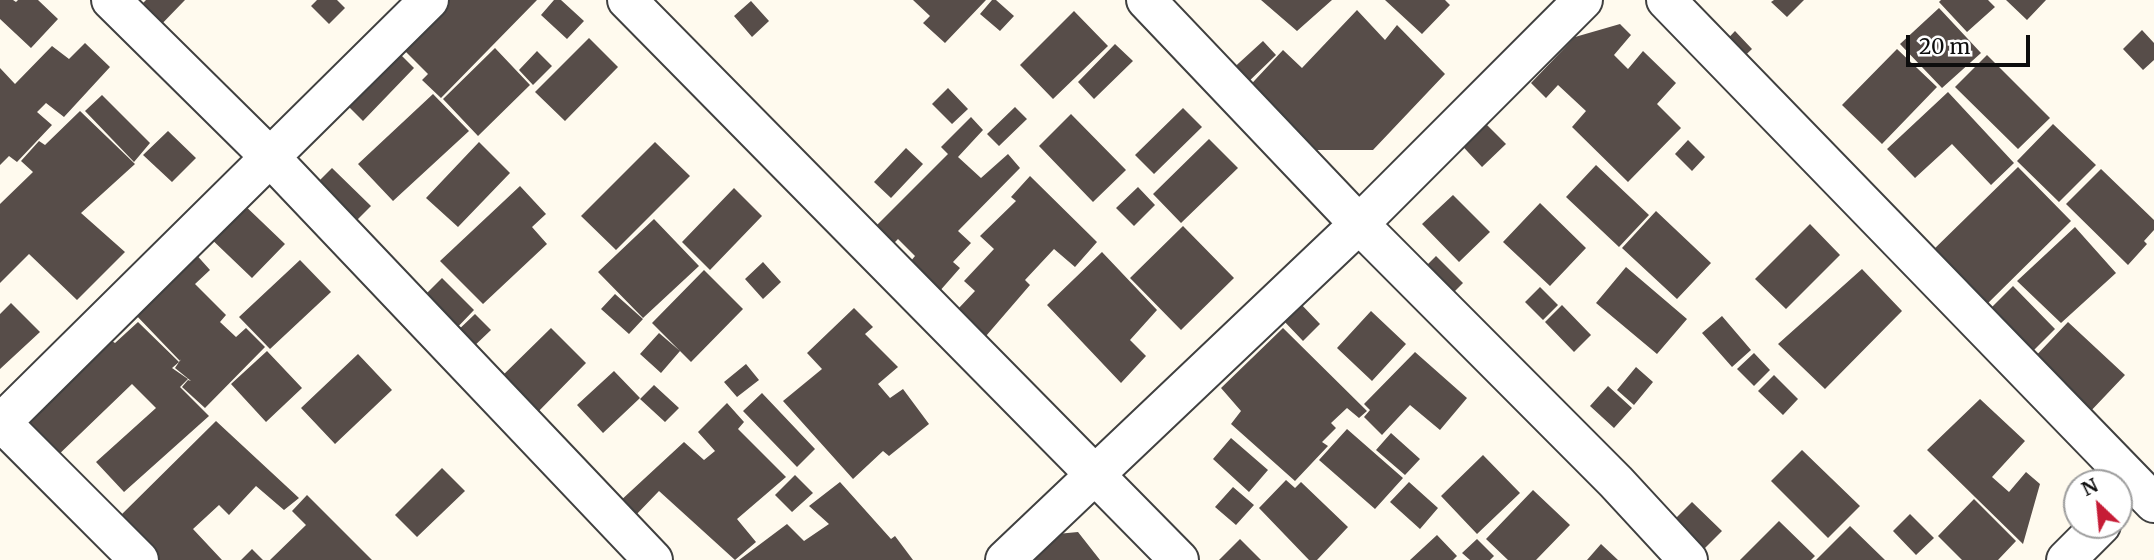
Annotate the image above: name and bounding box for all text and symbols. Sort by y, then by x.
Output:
scale bar [1909,21,2033,65]
text: 20 m [1919,33,1970,60]
north arrow [2063,469,2133,539]
text: N [2078,473,2102,501]

